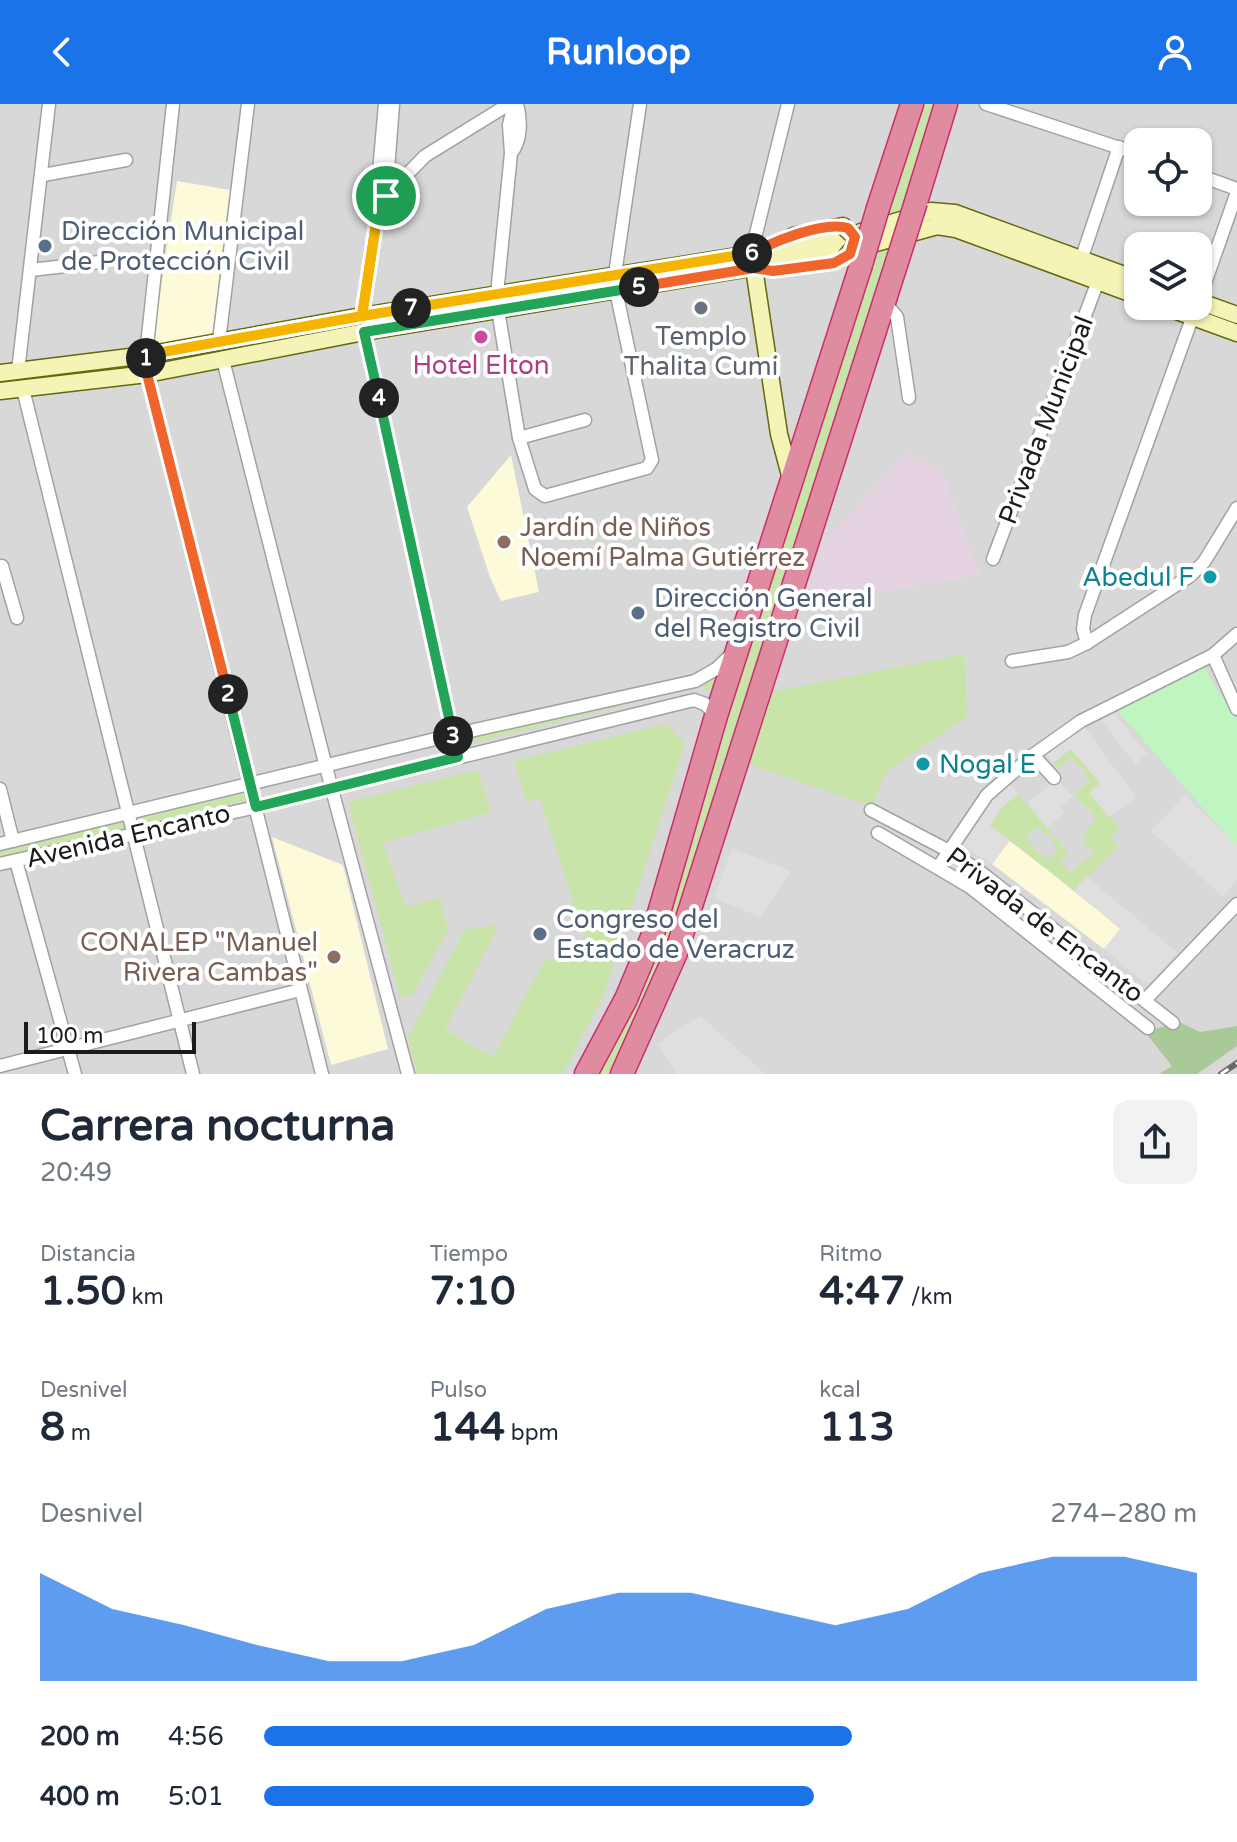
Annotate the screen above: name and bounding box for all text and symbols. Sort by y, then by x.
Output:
icon: back [40,30,84,74]
icon: person [1153,30,1197,74]
text: Runloop [546,31,691,74]
map controls [1124,128,1212,320]
button: locate [1124,128,1212,216]
pin [352,162,420,230]
icon: arrive [364,174,408,218]
place label: Dirección Municipal de Protección Civil [61,216,304,277]
button: layers [1124,232,1212,320]
pin: 6 [732,233,772,273]
marker: Dirección Municipal de Protección Civil [36,237,54,255]
text: 6 [745,240,759,266]
pin: 5 [619,267,659,307]
text: 5 [632,274,646,300]
pin: 7 [391,288,431,328]
text: 7 [404,295,418,321]
marker: Templo Thalita Cumi [692,299,710,317]
street label: Privada Municipal [992,312,1100,528]
place label: Templo Thalita Cumi [624,321,778,382]
marker: Hotel Elton [472,328,490,346]
pin: 1 [126,338,166,378]
text: 1 [139,345,153,371]
place label: Hotel Elton [412,350,550,381]
pin: 4 [359,378,399,418]
text: 4 [372,385,386,411]
place label: Jardín de Niños Noemí Palma Gutiérrez [520,512,805,573]
marker: Jardín de Niños Noemí Palma Gutiérrez [495,533,513,551]
place label: Abedul F [1082,562,1194,593]
marker: Abedul F [1201,568,1219,586]
place label: Dirección General del Registro Civil [654,583,873,644]
marker: Dirección General del Registro Civil [629,604,647,622]
pin: 2 [208,674,248,714]
text: 2 [221,681,235,707]
pin: 3 [433,716,473,756]
text: 3 [446,723,460,749]
place label: Nogal E [939,749,1036,780]
marker: Nogal E [914,755,932,773]
street label: Avenida Encanto [23,797,233,875]
street label: Privada de Encanto [940,841,1150,1009]
place label: Congreso del Estado de Veracruz [556,904,795,965]
marker: Congreso del Estado de Veracruz [531,925,549,943]
place label: CONALEP "Manuel Rivera Cambas" [80,927,318,988]
marker: CONALEP "Manuel Rivera Cambas" [325,948,343,966]
scale bar [24,1018,196,1054]
text: 100 m [36,1023,103,1049]
text: Carrera nocturna [40,1100,395,1153]
button: share [1113,1100,1197,1184]
text: 20:49 [40,1157,112,1188]
text: Distancia [40,1241,136,1267]
text: Tiempo [430,1241,508,1267]
text: Ritmo [819,1241,882,1267]
text: 1.50 [40,1267,126,1315]
text: 7:10 [430,1267,515,1315]
text: 4:47 [819,1267,905,1315]
text: km [126,1284,164,1310]
text: /km [905,1284,953,1310]
text: Desnivel [40,1377,127,1403]
text: Pulso [430,1377,487,1403]
text: kcal [819,1377,861,1403]
text: 8 [40,1403,65,1451]
text: 144 [430,1403,505,1451]
text: 113 [819,1403,895,1451]
text: m [65,1420,91,1446]
text: bpm [505,1420,559,1446]
text: Desnivel [40,1498,143,1529]
text: 274–280 m [1050,1498,1197,1529]
text: 200 m [40,1721,120,1752]
text: 4:56 [168,1721,224,1752]
text: 400 m [40,1781,120,1812]
text: 5:01 [168,1781,224,1812]

